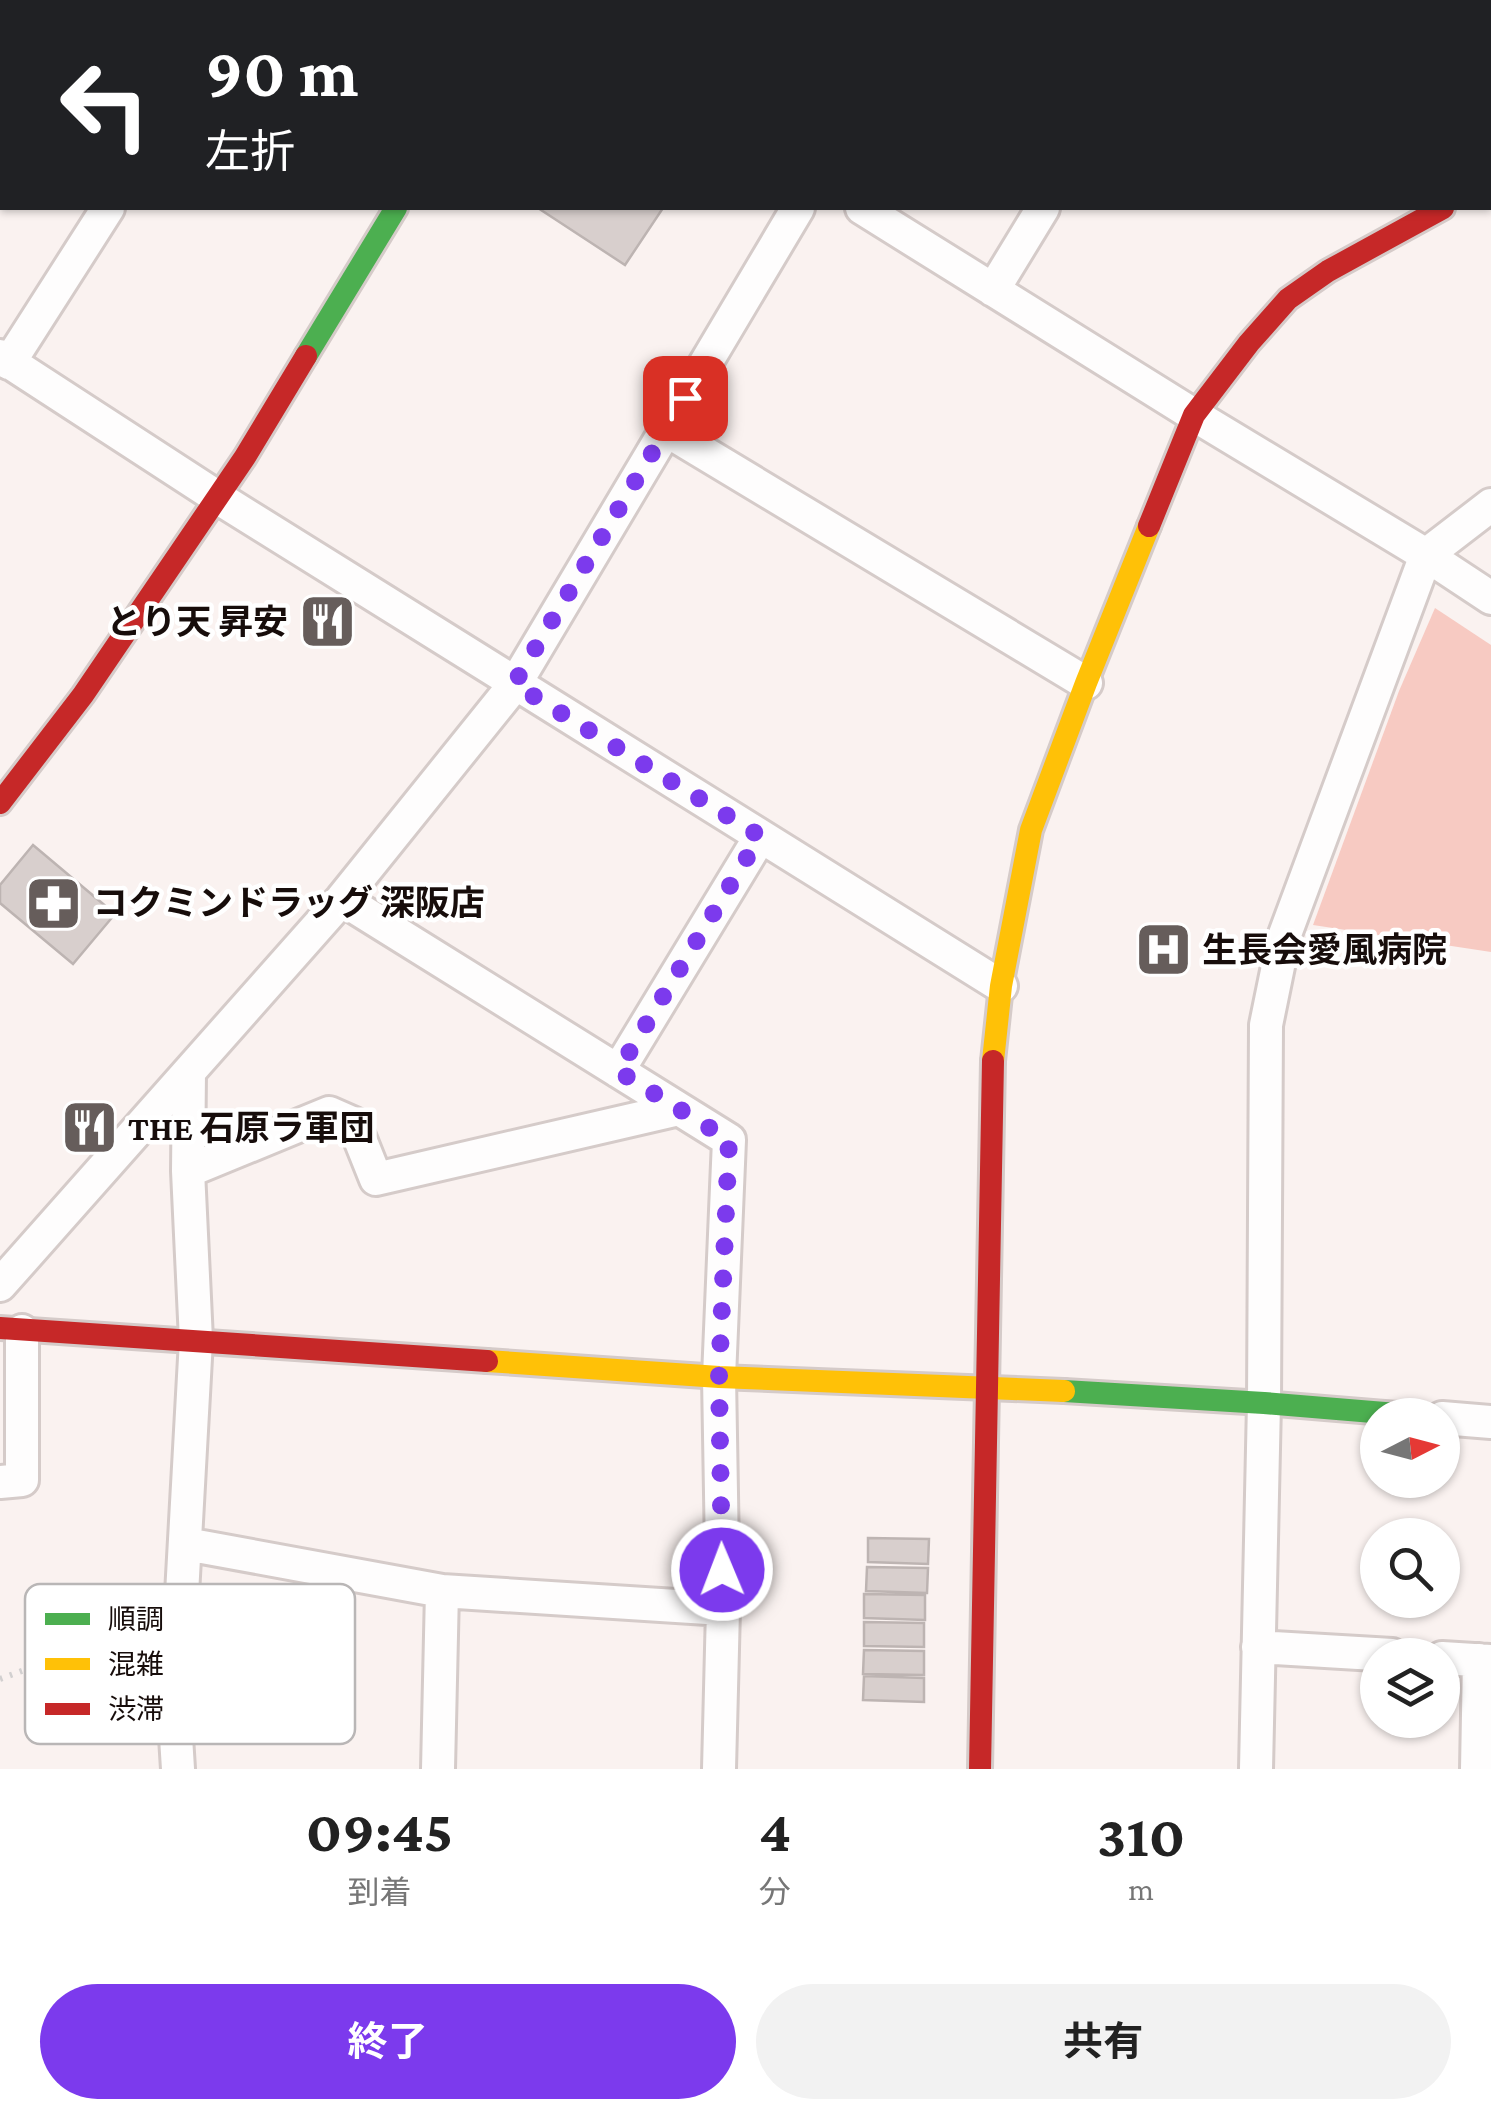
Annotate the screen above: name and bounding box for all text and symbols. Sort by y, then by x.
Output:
text: 90 m [205,33,358,111]
icon: left [40,40,170,170]
text: 左折 [205,127,295,177]
pin [643,356,728,441]
icon: arrive [658,371,713,426]
restaurant icon: とり天 昇安 [297,592,357,652]
place label: とり天 昇安 [106,603,288,642]
pharmacy icon: コクミンドラッグ 深阪店 [24,873,84,933]
place label: コクミンドラッグ 深阪店 [93,884,485,923]
hospital icon: 生長会愛風病院 [1133,920,1193,980]
place label: 生長会愛風病院 [1202,931,1447,970]
restaurant icon: THE 石原ラ軍団 [59,1098,119,1158]
place label: THE 石原ラ軍団 [128,1109,375,1148]
north arrow [1360,1398,1460,1498]
map controls [1360,1398,1460,1738]
position arrow [670,1518,774,1622]
button: search [1360,1518,1460,1618]
legend [25,1584,355,1744]
text: 順調 [108,1604,164,1635]
button: layers [1360,1638,1460,1738]
text: 混雑 [108,1649,164,1680]
text: 渋滞 [108,1694,164,1725]
text: 09:45 [306,1797,453,1864]
text: 4 [759,1797,791,1864]
text: 310 [1097,1802,1185,1869]
text: m [1128,1871,1154,1907]
text: 到着 [347,1874,411,1910]
text: 分 [759,1874,791,1910]
button: 終了 [40,1984,736,2099]
button: 共有 [756,1984,1451,2099]

